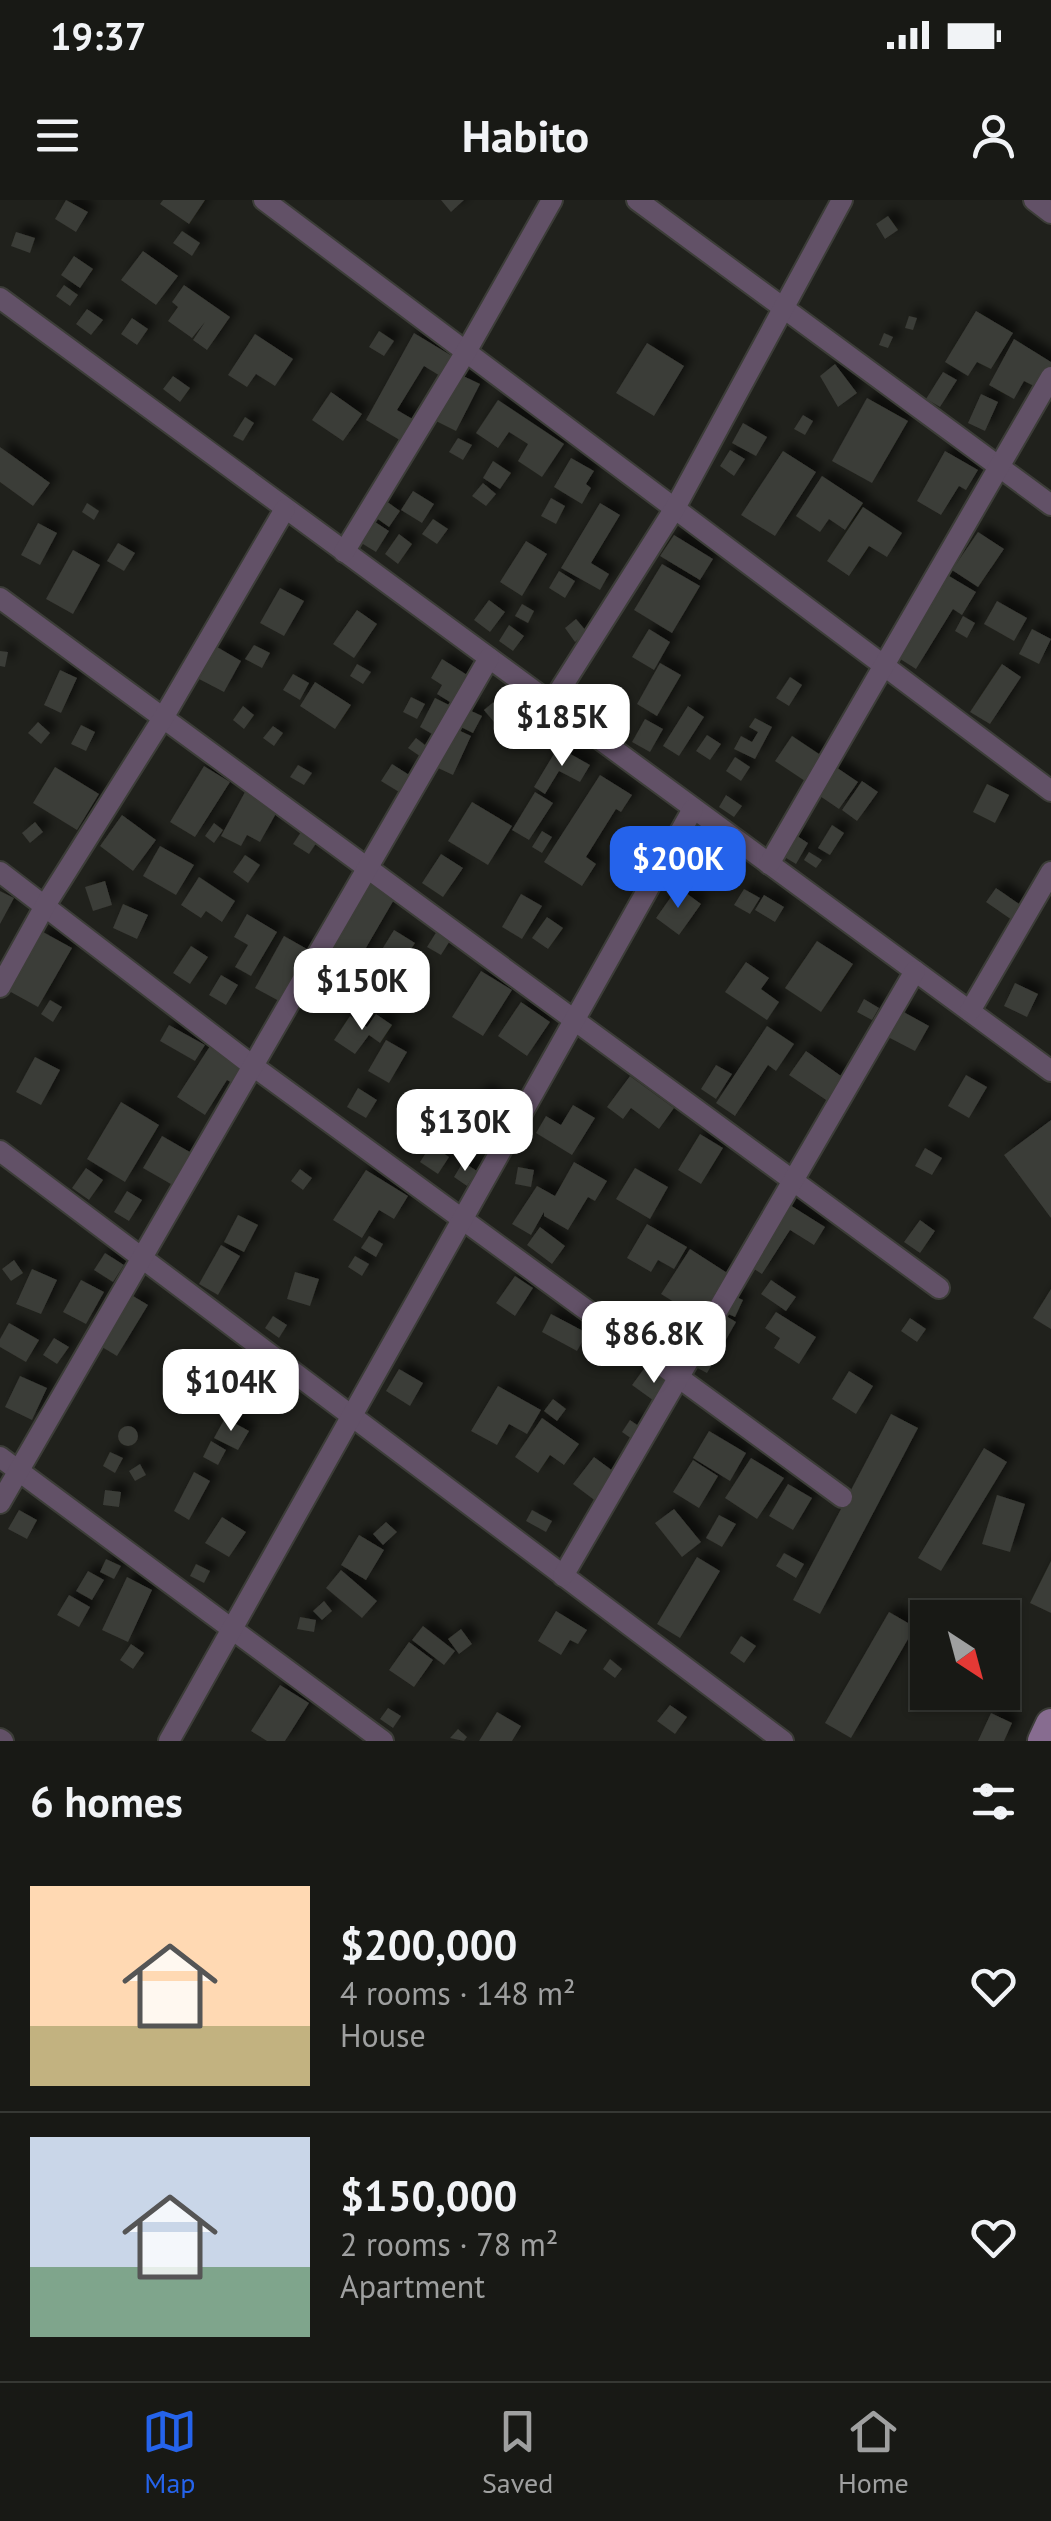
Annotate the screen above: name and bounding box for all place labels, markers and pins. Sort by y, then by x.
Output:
pin: $185K [492,684,632,769]
pin: $200K [608,826,748,911]
pin: $150K [292,948,432,1033]
pin: $130K [395,1089,535,1174]
pin: $86.8K [573,1301,735,1386]
pin: $104K [161,1349,301,1434]

